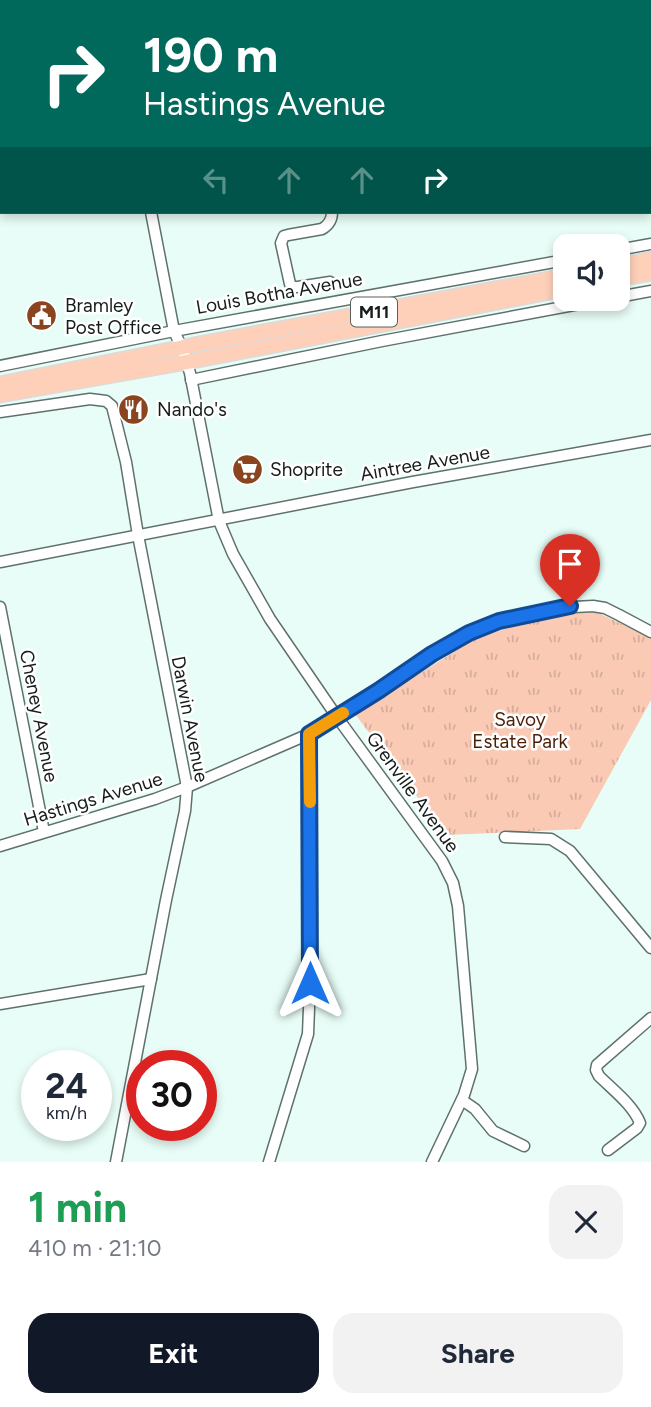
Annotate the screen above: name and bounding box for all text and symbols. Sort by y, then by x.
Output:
text: 190 m [143,25,278,84]
icon: right [28,28,119,119]
text: Hastings Avenue [143,85,385,123]
icon: left [197,161,235,199]
icon: ahead [270,161,308,199]
icon: ahead [343,161,381,199]
icon: right [416,161,454,199]
map controls [553,234,630,311]
button: sound [553,234,630,311]
street label: Louis Botha Avenue [194,267,364,319]
place label: Bramley Post Office [65,294,161,339]
road number: M11 [351,298,397,326]
public building icon: Bramley Post Office [25,299,59,333]
restaurant icon: Nando's [117,392,151,426]
place label: Nando's [157,398,227,421]
street label: Aintree Avenue [358,440,492,486]
supermarket icon: Shoprite [230,452,264,486]
place label: Shoprite [270,458,343,481]
pin [540,534,600,606]
icon: arrive [551,545,589,583]
street label: Cheney Avenue [15,648,63,784]
street label: Darwin Avenue [166,654,214,784]
park label: Savoy Estate Park [472,708,568,753]
street label: Grenville Avenue [361,727,465,857]
street label: Hastings Avenue [21,767,165,831]
position arrow [273,946,347,1020]
speed limit sign: 30 [126,1050,217,1141]
text: 24 [45,1065,88,1107]
text: km/h [46,1102,87,1124]
text: 1 min [28,1182,127,1233]
button: close [549,1185,623,1259]
text: 410 m · 21:10 [28,1234,161,1262]
button: Exit [28,1313,319,1393]
button: Share [333,1313,623,1393]

